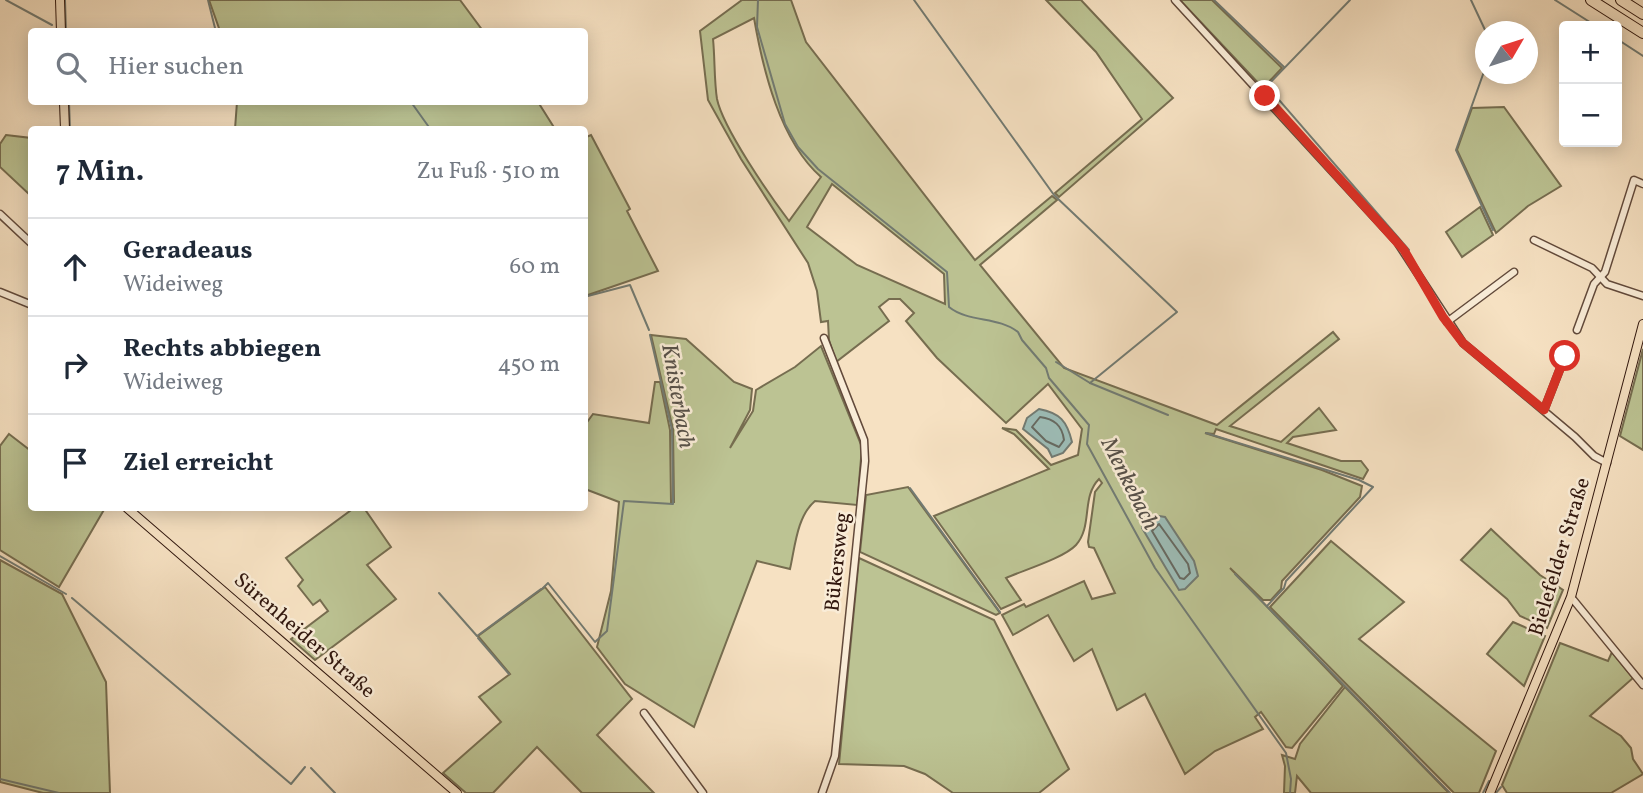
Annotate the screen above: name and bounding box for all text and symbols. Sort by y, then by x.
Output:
north arrow [1475,21,1538,84]
map controls [1559,21,1622,147]
button: + [1559,21,1622,84]
search box [28,28,588,105]
icon: search [52,48,90,86]
text: Hier suchen [108,49,244,85]
route end [1249,80,1280,111]
button: − [1559,84,1622,147]
text: 7 Min. [56,151,144,193]
text: Zu Fuß · 510 m [417,156,560,188]
text: Geradeaus [123,233,252,269]
icon: ahead [56,248,94,286]
text: 60 m [510,251,560,283]
text: Wideiweg [123,269,223,301]
text: Rechts abbiegen [123,331,321,367]
route start [1549,340,1580,371]
water label: Knisterbach [652,341,702,451]
icon: right [56,346,94,384]
text: 450 m [498,349,560,381]
text: Wideiweg [123,367,223,399]
water label: Menkebach [1092,431,1166,536]
icon: arrive [56,444,94,482]
text: Ziel erreicht [123,445,273,481]
street label: Bielefelder Straße [1522,474,1598,640]
street label: Bükersweg [818,511,858,613]
street label: Sürenheider Straße [227,566,381,706]

